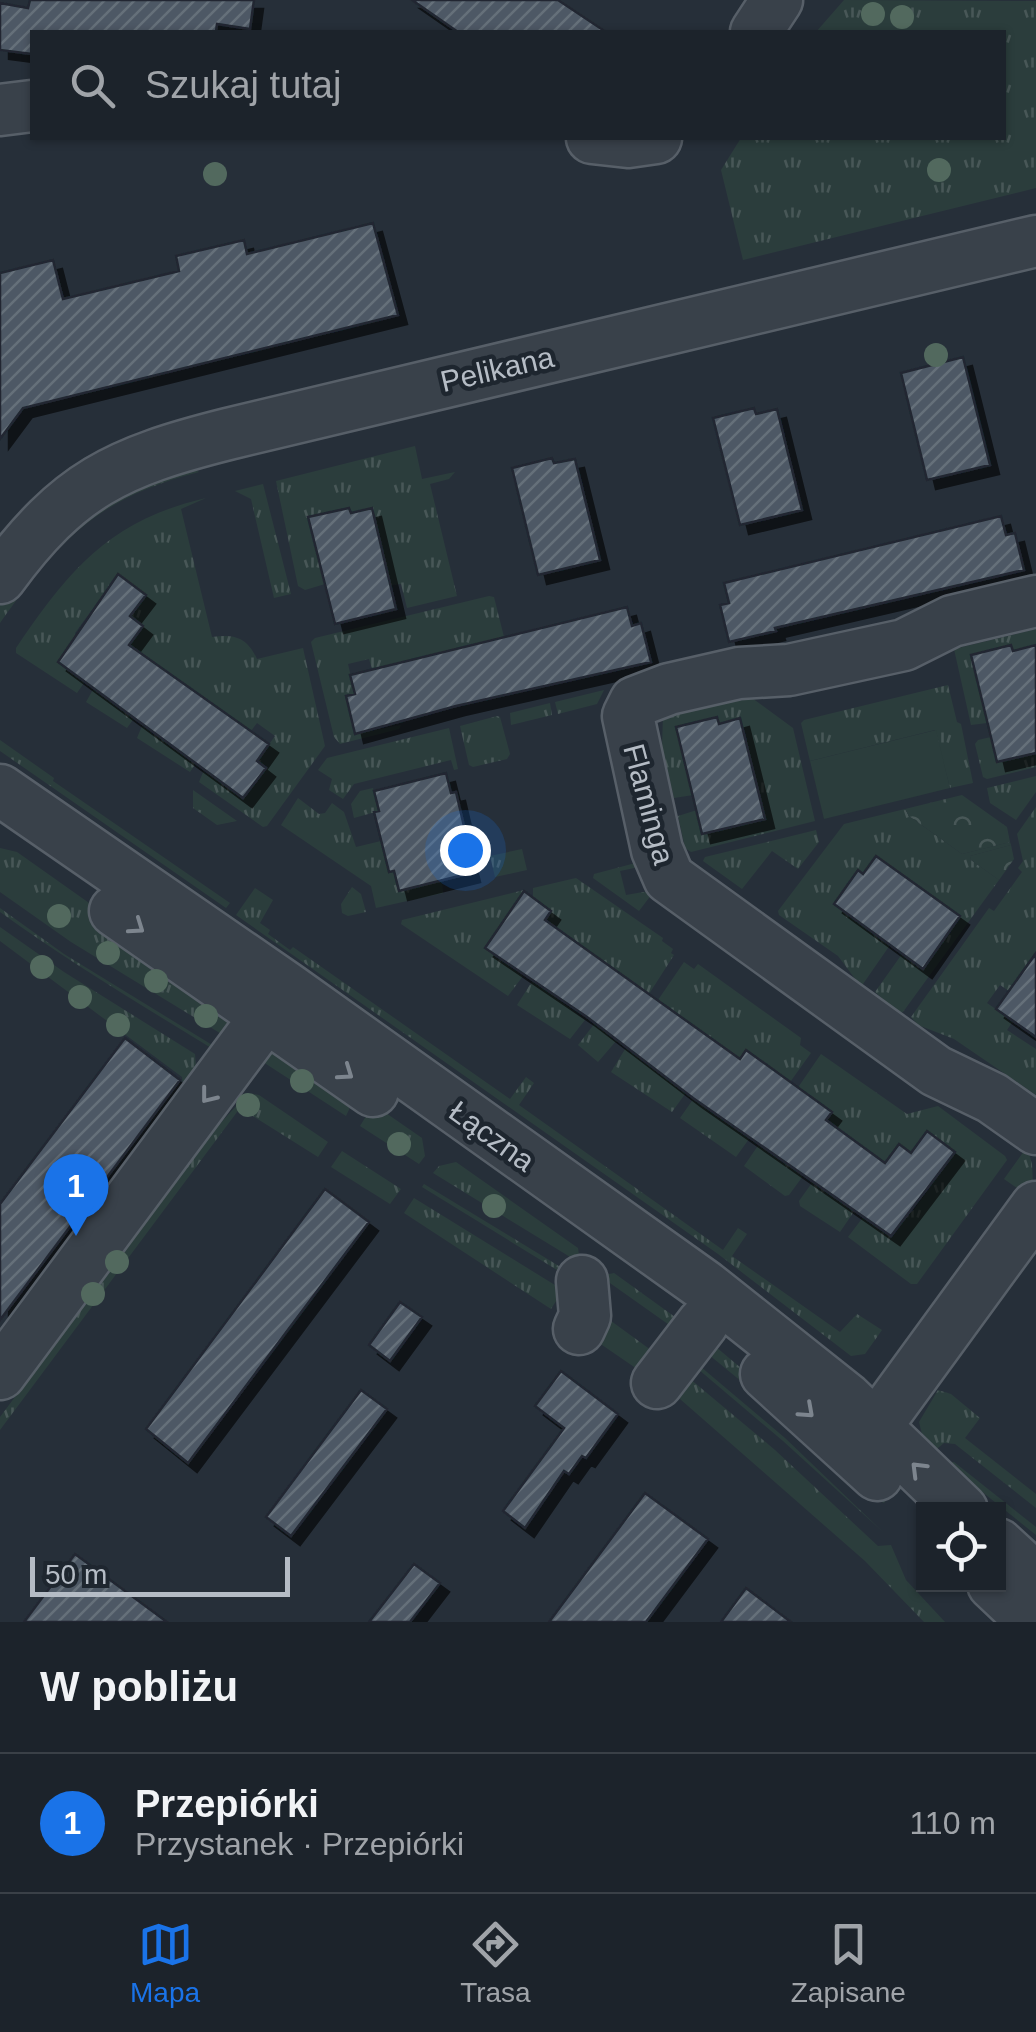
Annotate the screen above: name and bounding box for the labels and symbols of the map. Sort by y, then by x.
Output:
street label: Pelikana [437,340,557,398]
street label: Flaminga [617,740,681,868]
your location [440,825,491,876]
one-way arrow [126,915,144,932]
one-way arrow [335,1061,354,1079]
one-way arrow [202,1085,219,1103]
street label: Łączna [443,1094,541,1178]
pin: 1 [44,1154,108,1236]
one-way arrow [795,1399,814,1417]
one-way arrow [911,1462,929,1480]
scale bar [30,1552,290,1596]

